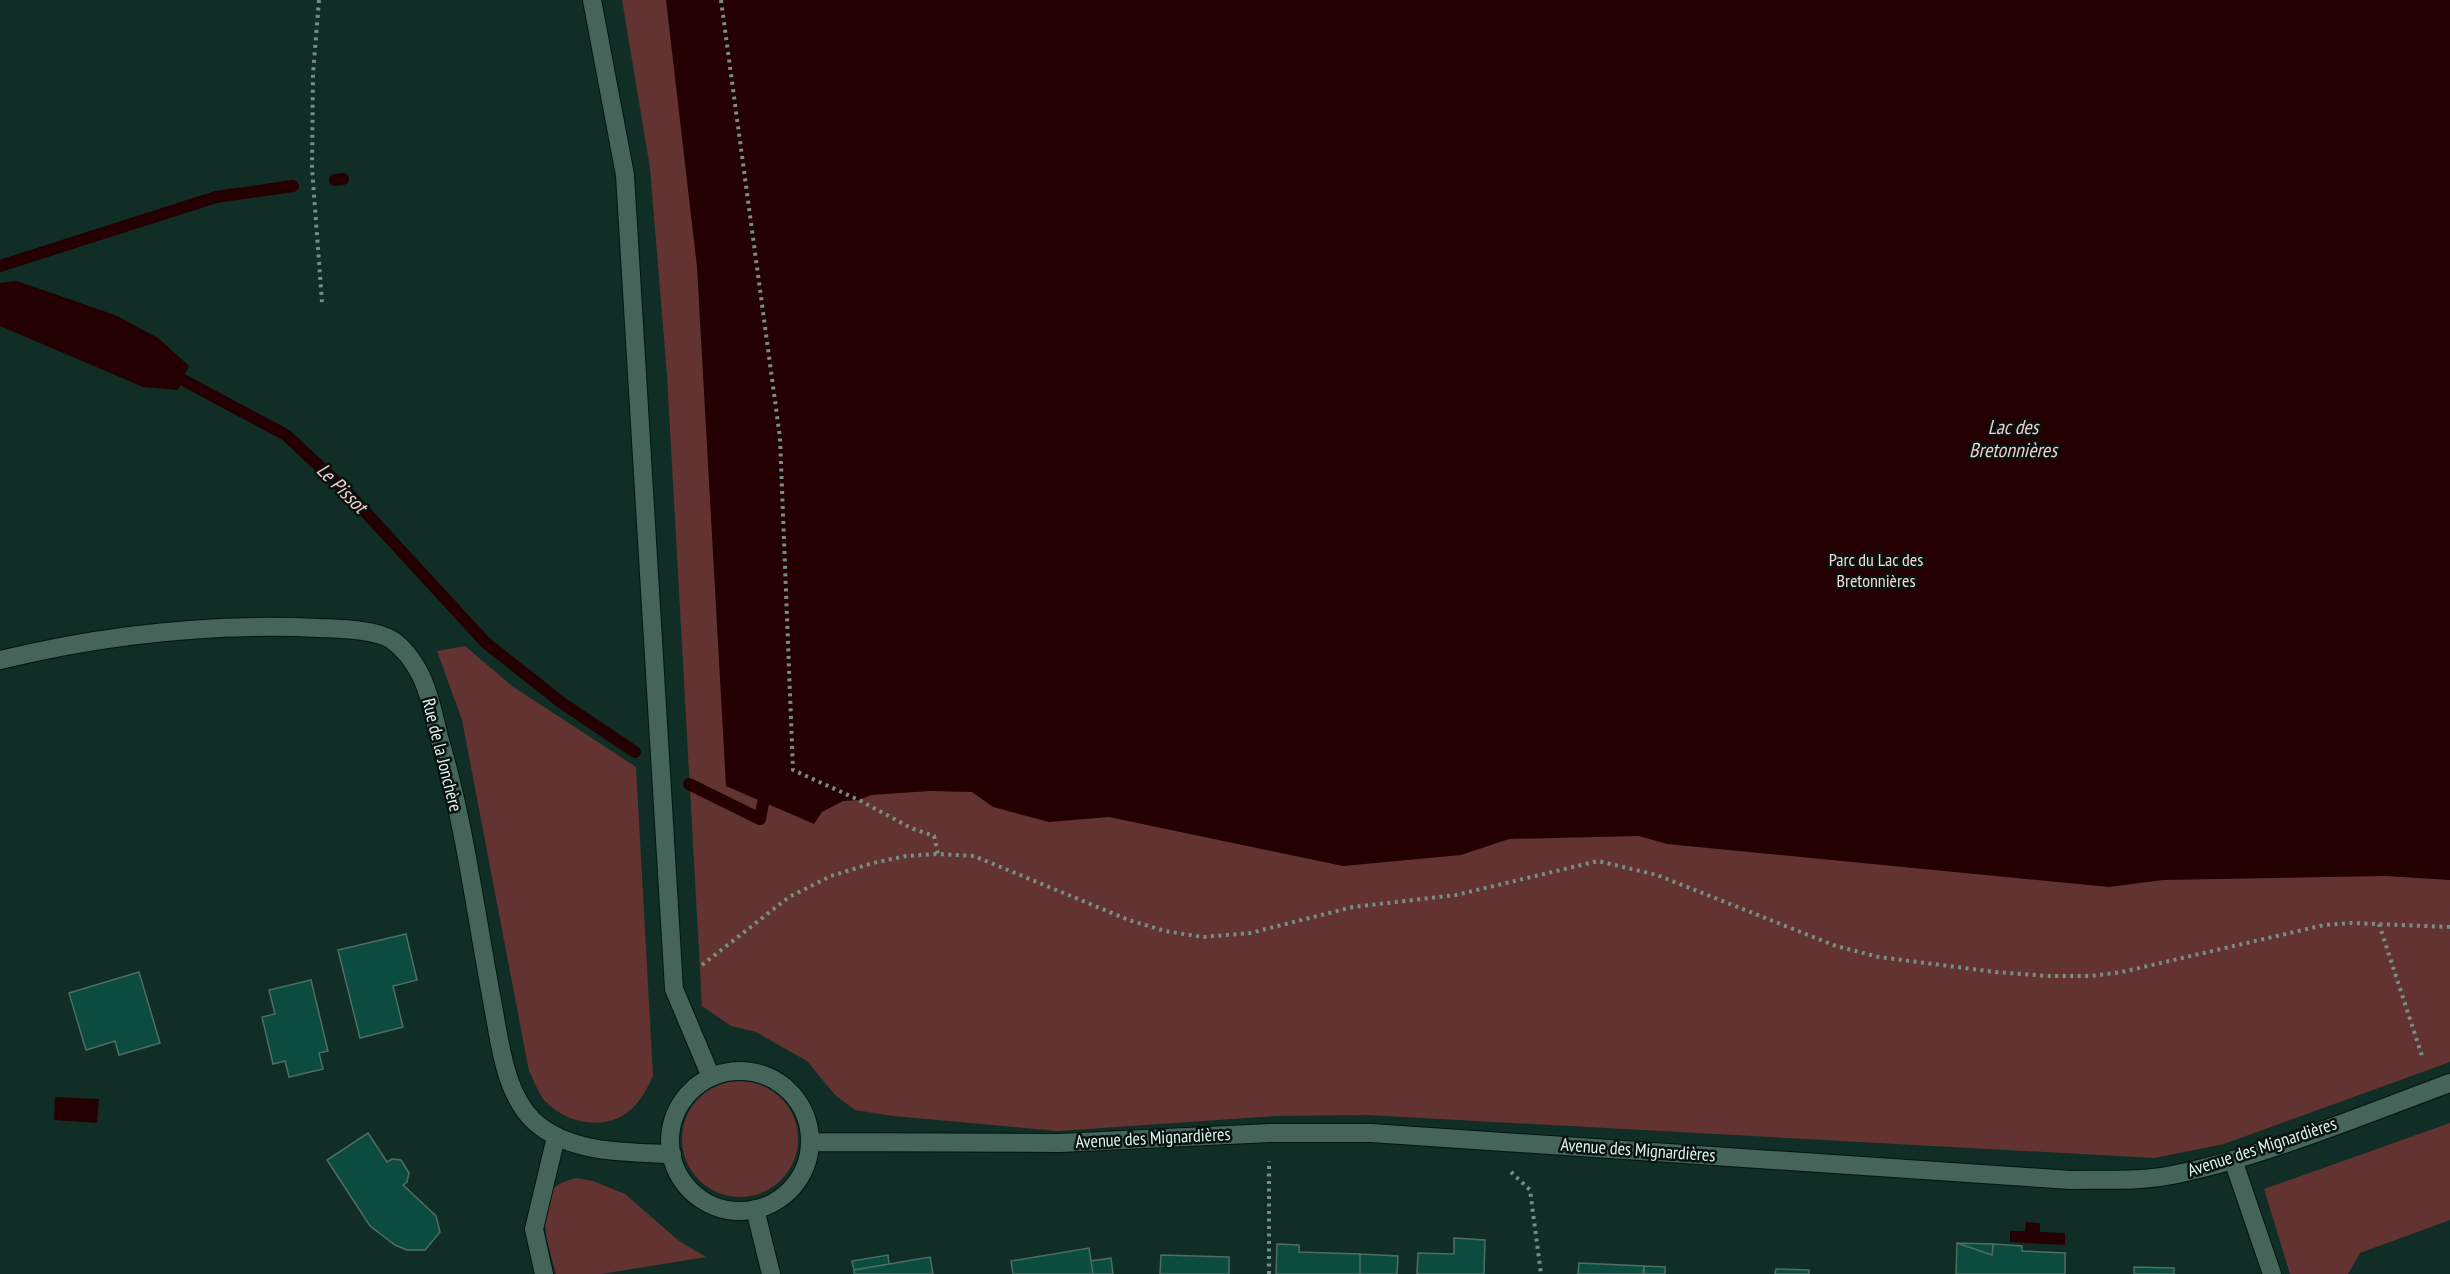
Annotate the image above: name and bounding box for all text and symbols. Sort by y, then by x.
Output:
water label: Lac des Bretonnières [1969,414,2059,463]
water label: Le Pissot [311,457,375,521]
park label: Parc du Lac des Bretonnières [1829,548,1923,592]
street label: Rue de la Jonchère [417,696,468,814]
street label: Avenue des Mignardières [2184,1112,2339,1181]
street label: Avenue des Mignardières [1075,1122,1231,1153]
street label: Avenue des Mignardières [1560,1133,1716,1166]

